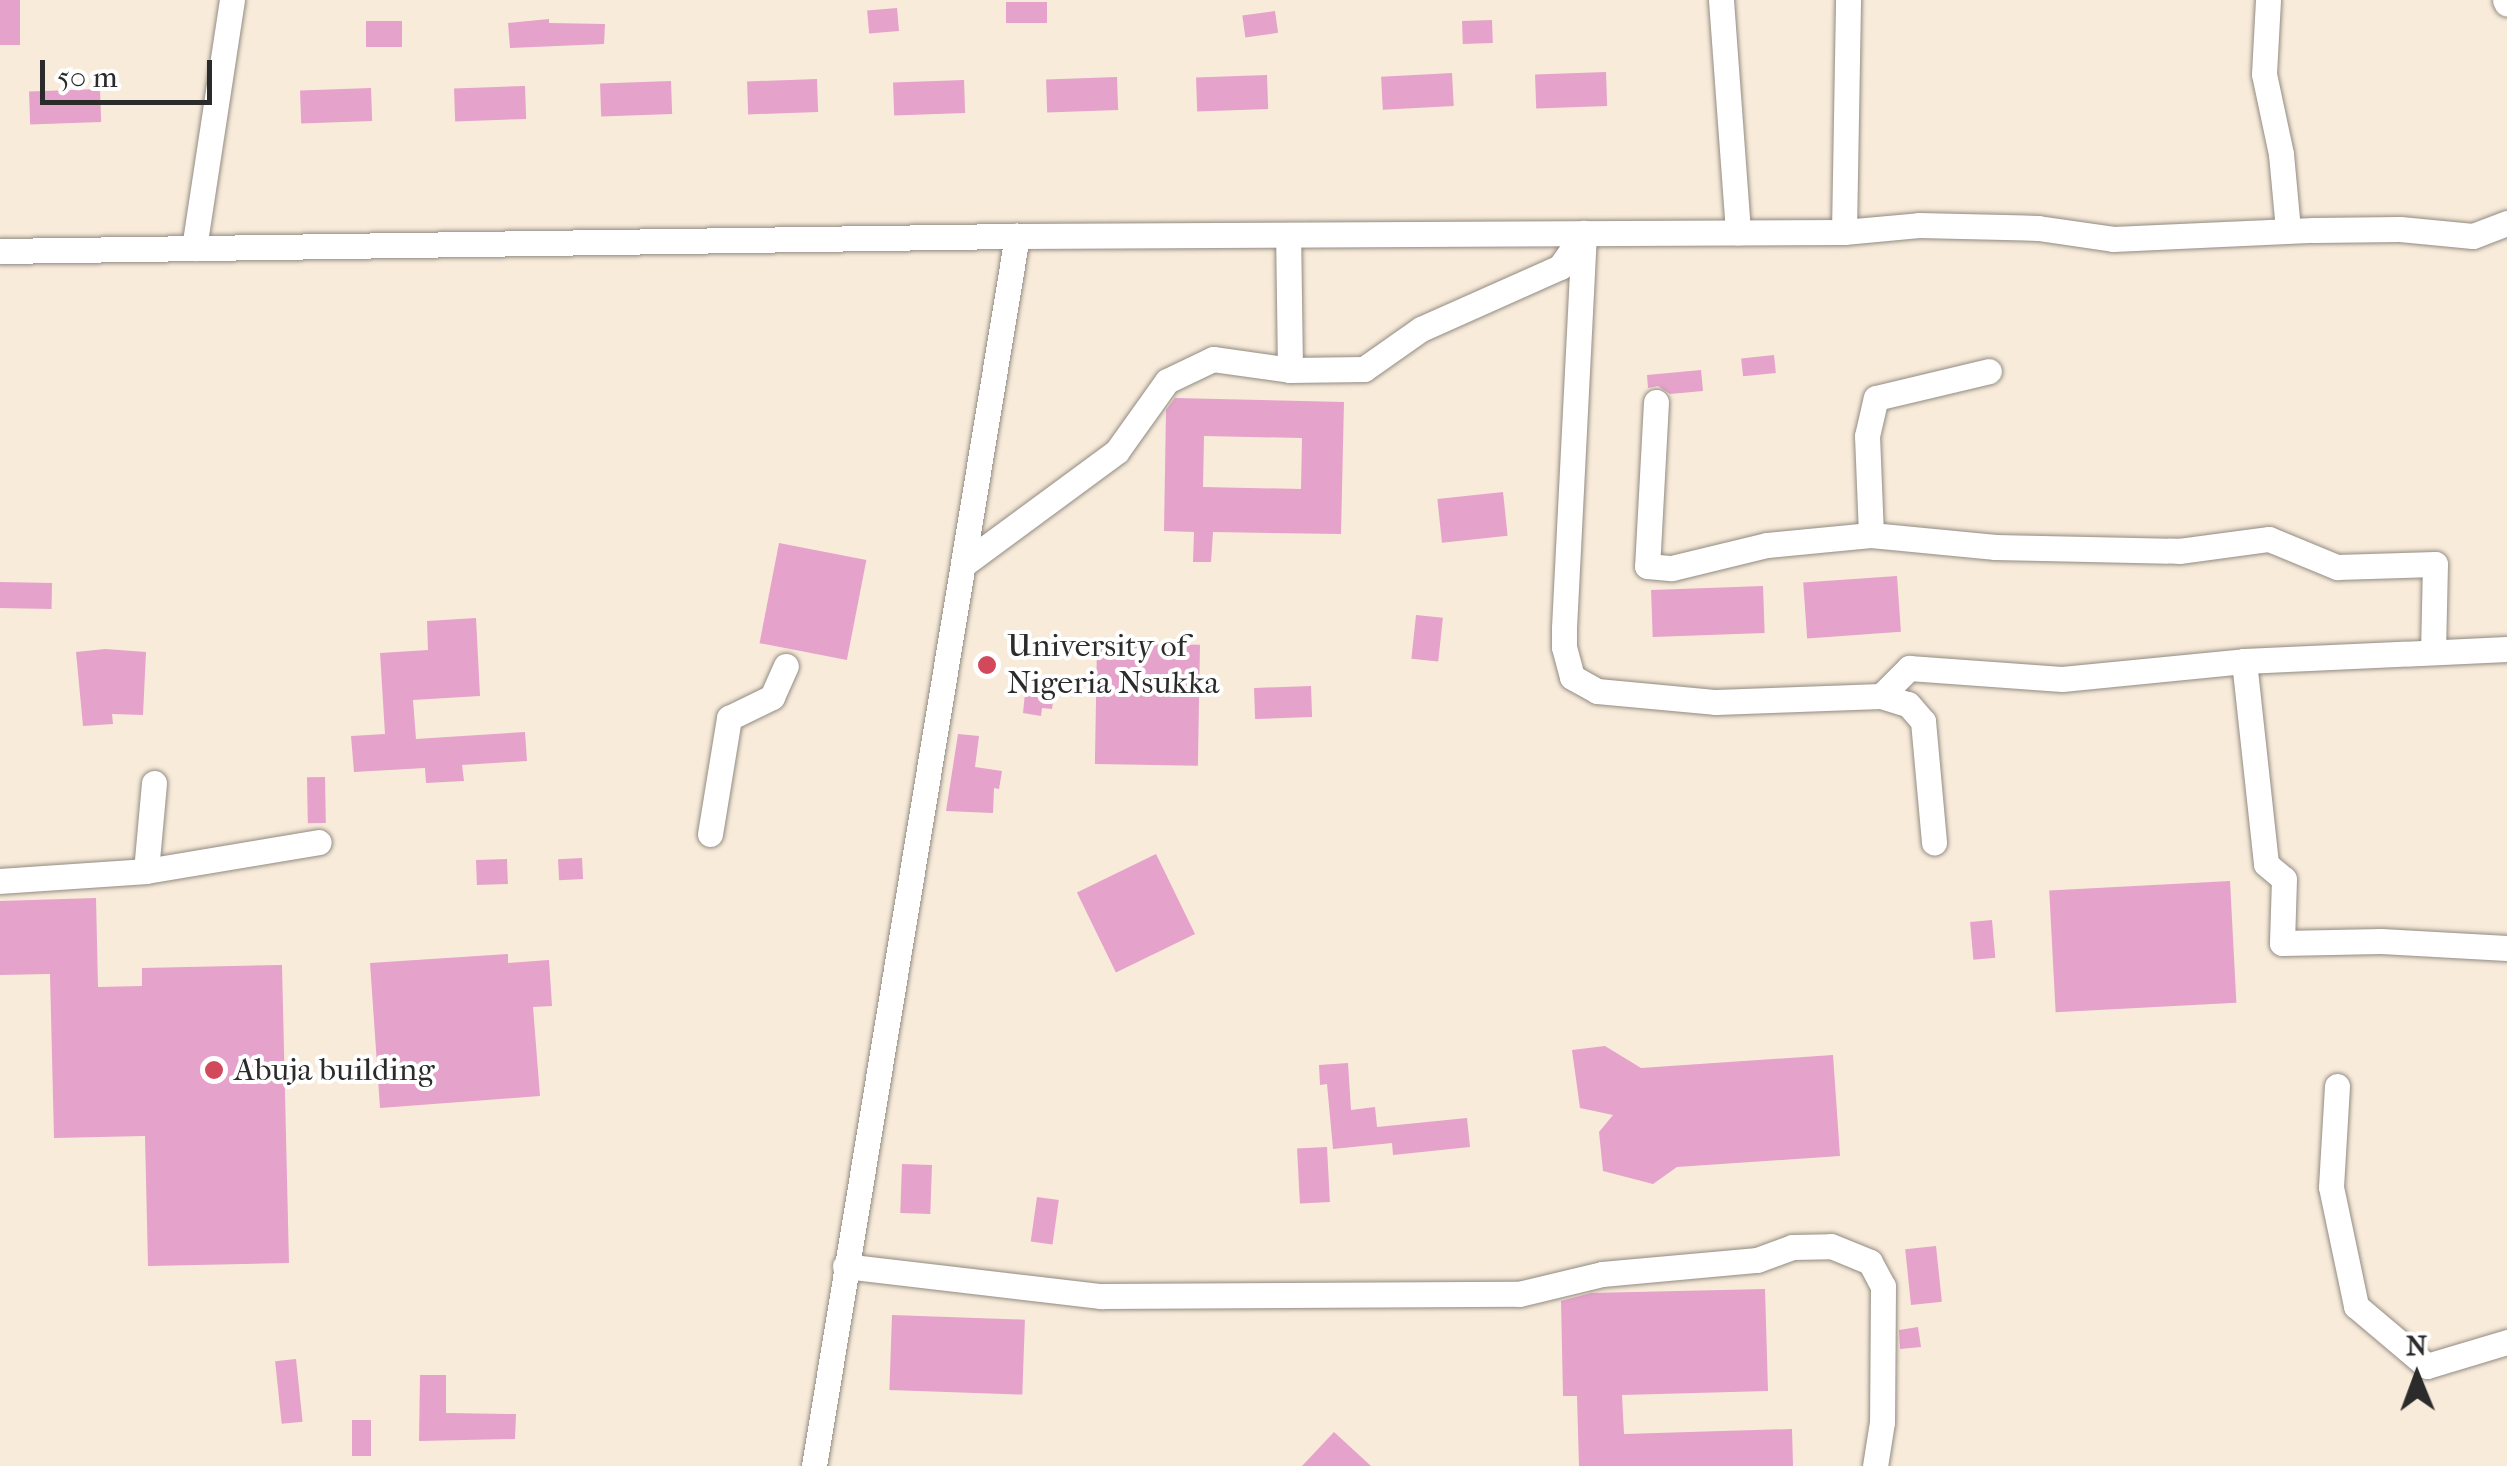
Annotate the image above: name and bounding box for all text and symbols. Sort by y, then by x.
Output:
scale bar [45,40,218,102]
text: 50 m [57,60,118,95]
place label: University of Nigeria Nsukka [1007,628,1219,703]
marker: University of Nigeria Nsukka [976,654,998,676]
place label: Abuja building [234,1051,434,1089]
marker: Abuja building [203,1059,225,1081]
north arrow [2367,1326,2467,1426]
text: N [2406,1329,2427,1362]

